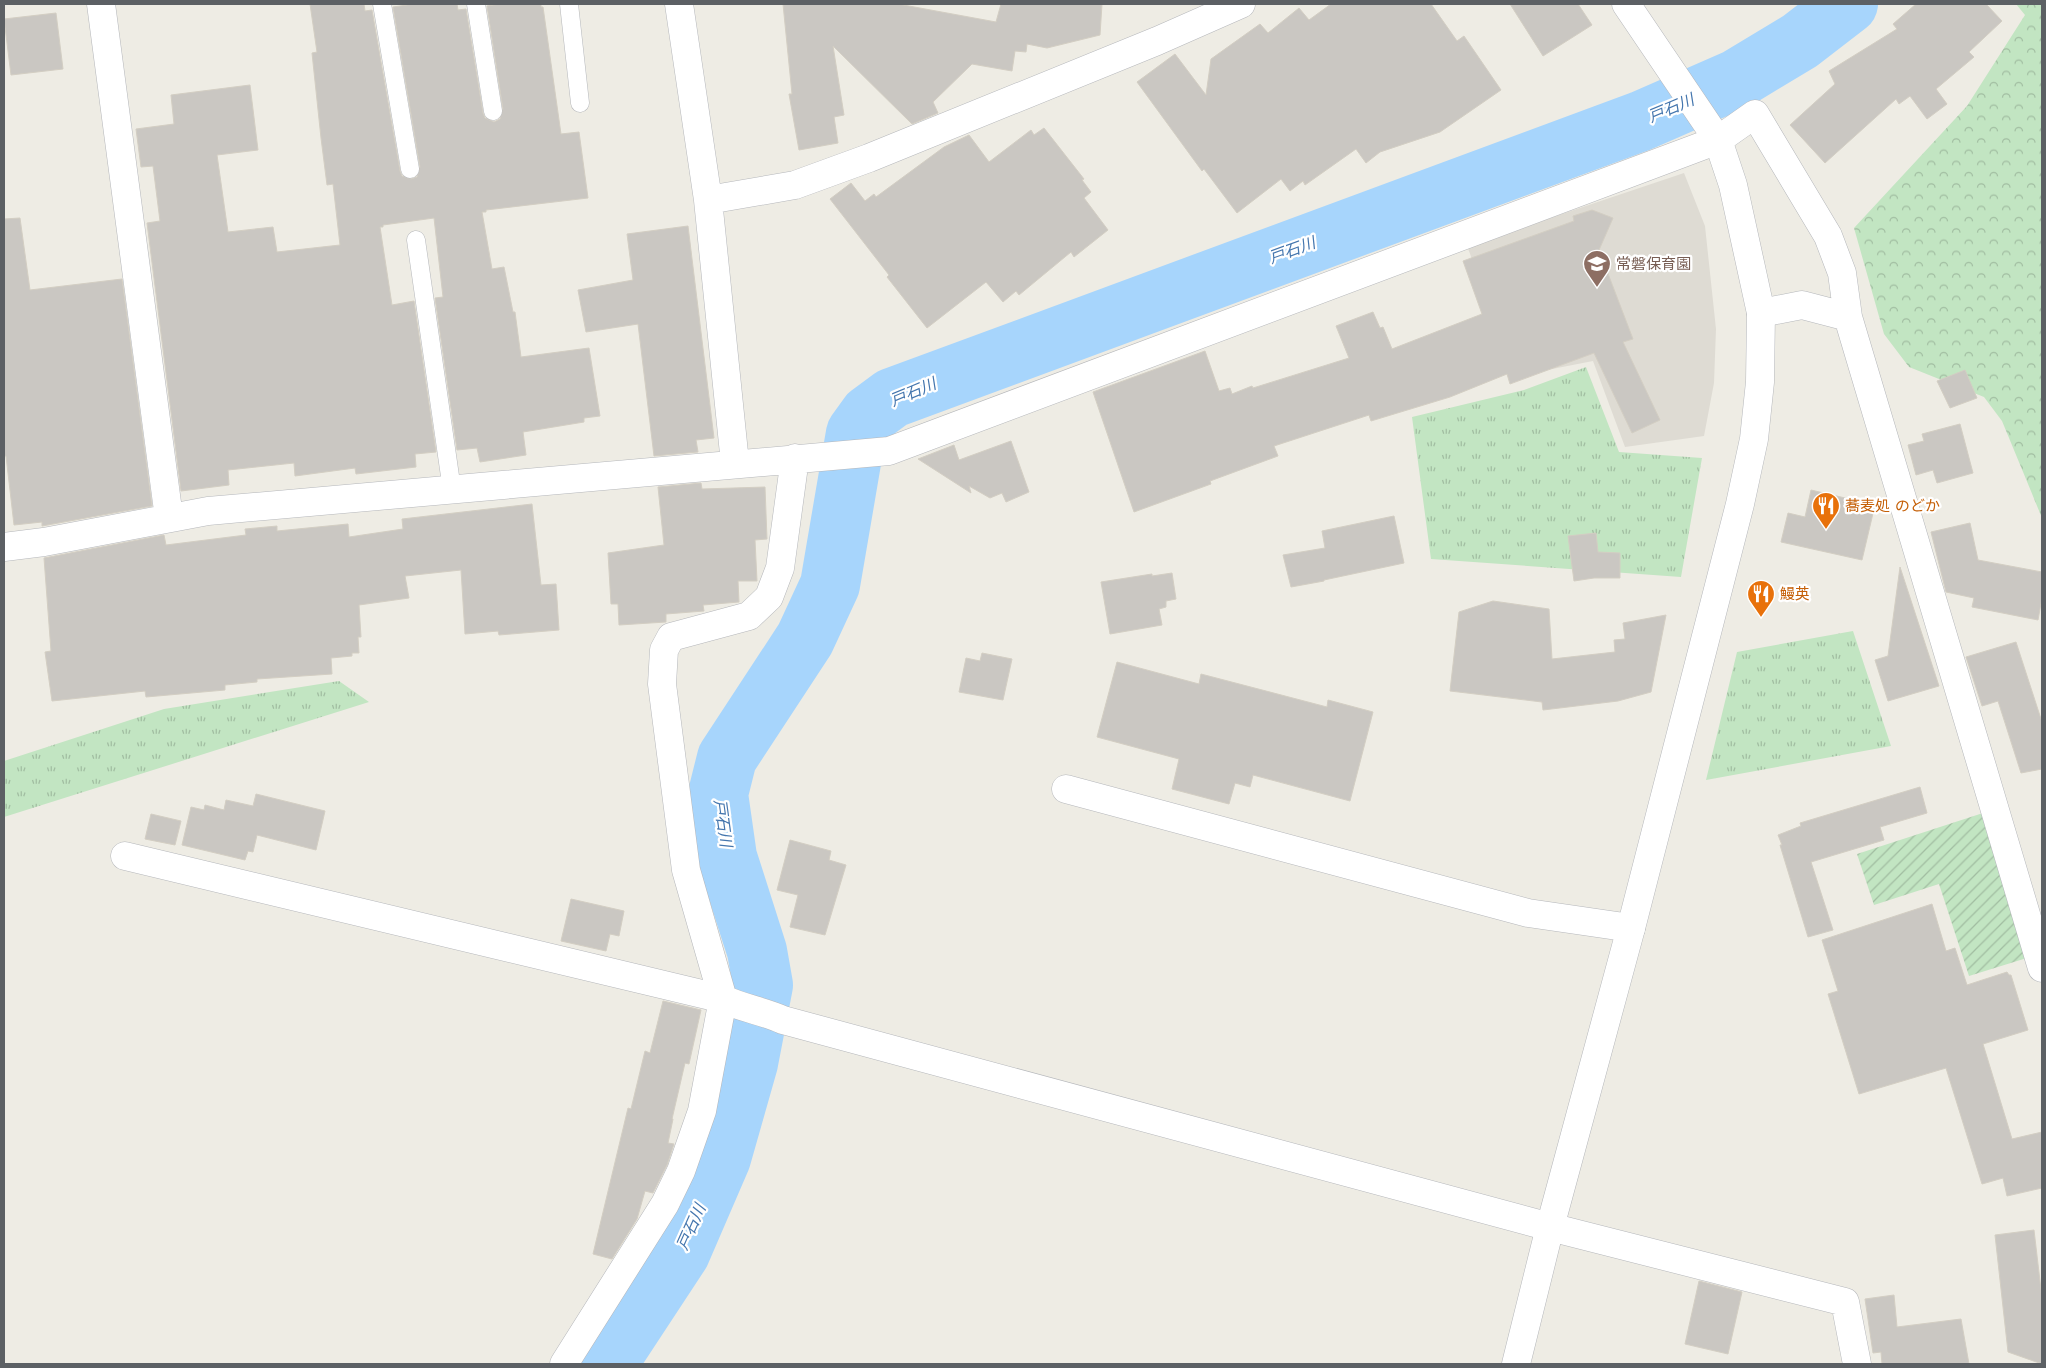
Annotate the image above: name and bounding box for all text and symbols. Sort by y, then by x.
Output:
water label: 戸石川 [1645,89,1699,126]
water label: 戸石川 [1266,232,1320,267]
school or university icon: 常磐保育園 [1582,249,1612,288]
place label: 常磐保育園 [1616,255,1691,273]
water label: 戸石川 [887,373,941,410]
restaurant icon: 蕎麦処 のどか [1811,491,1841,530]
place label: 蕎麦処 のどか [1845,497,1940,515]
restaurant icon: 鰻英 [1746,579,1776,618]
place label: 鰻英 [1780,585,1810,603]
water label: 戸石川 [710,798,736,850]
water label: 戸石川 [673,1199,710,1253]

